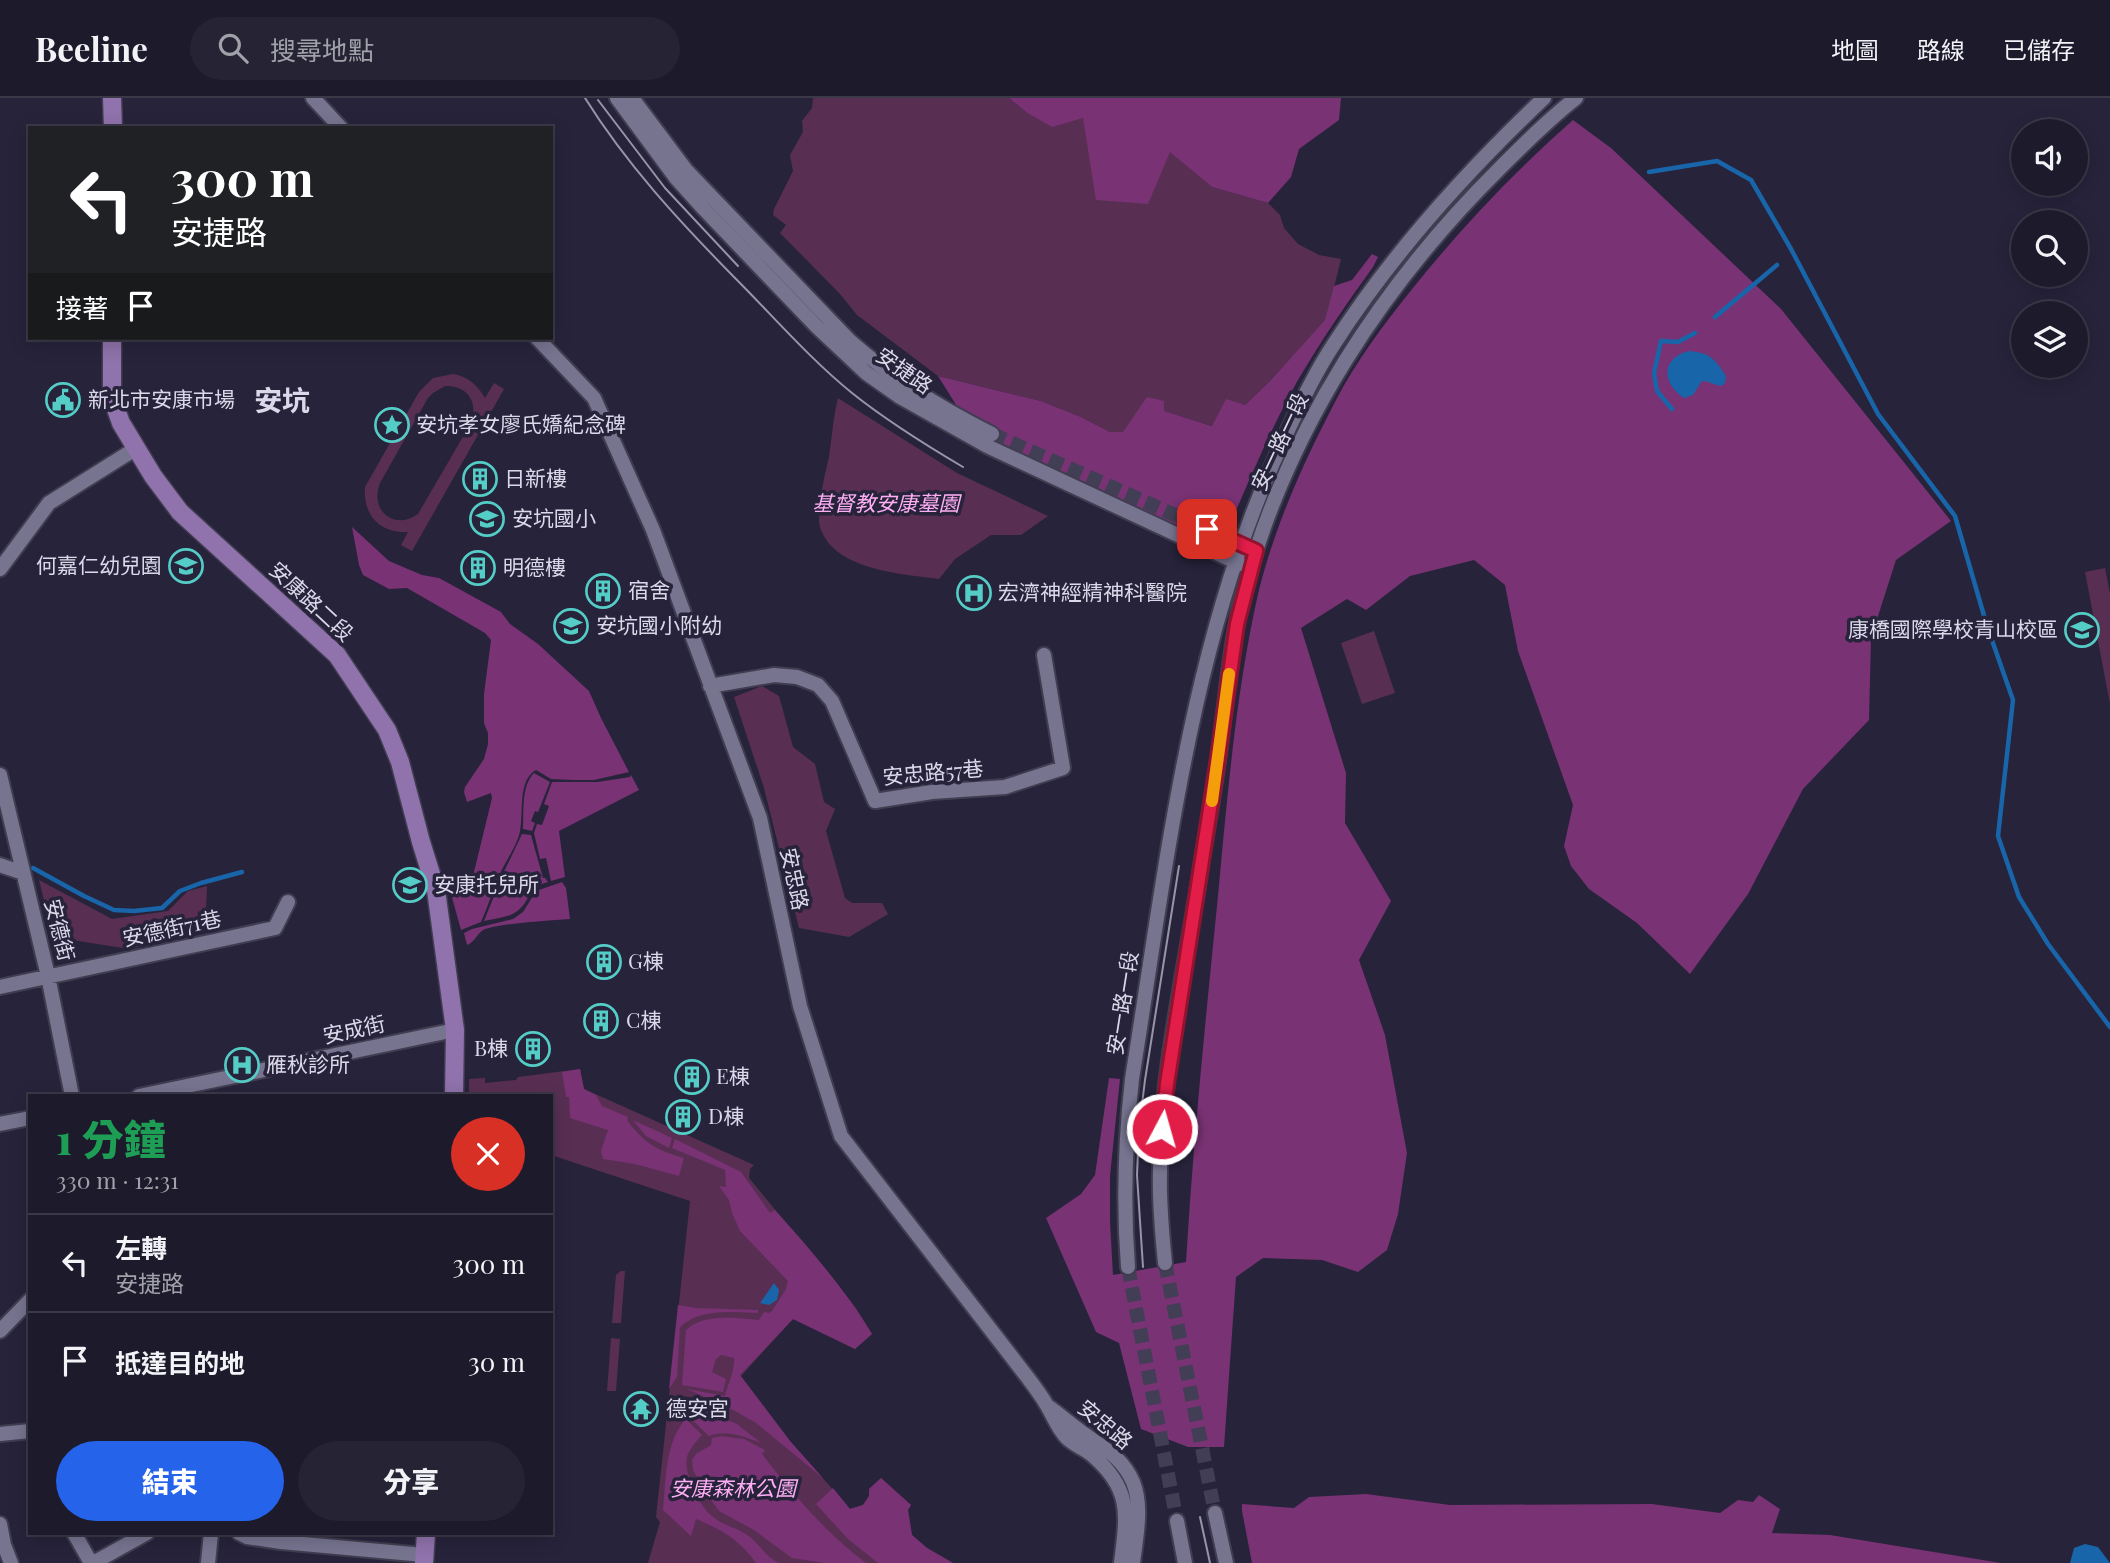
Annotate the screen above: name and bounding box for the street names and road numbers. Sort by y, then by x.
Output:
street label: 安捷路 [871,340,939,399]
street label: 安一路一段 [1243,388,1313,495]
street label: 安康路二段 [264,554,360,647]
street label: 安忠路57巷 [881,753,984,789]
street label: 安忠路 [776,845,816,912]
street label: 安德街 [40,896,82,963]
street label: 安德街71巷 [120,903,224,951]
street label: 安一路一段 [1099,949,1143,1057]
street label: 安成街 [320,1008,387,1048]
street label: 安忠路 [1073,1392,1139,1454]

